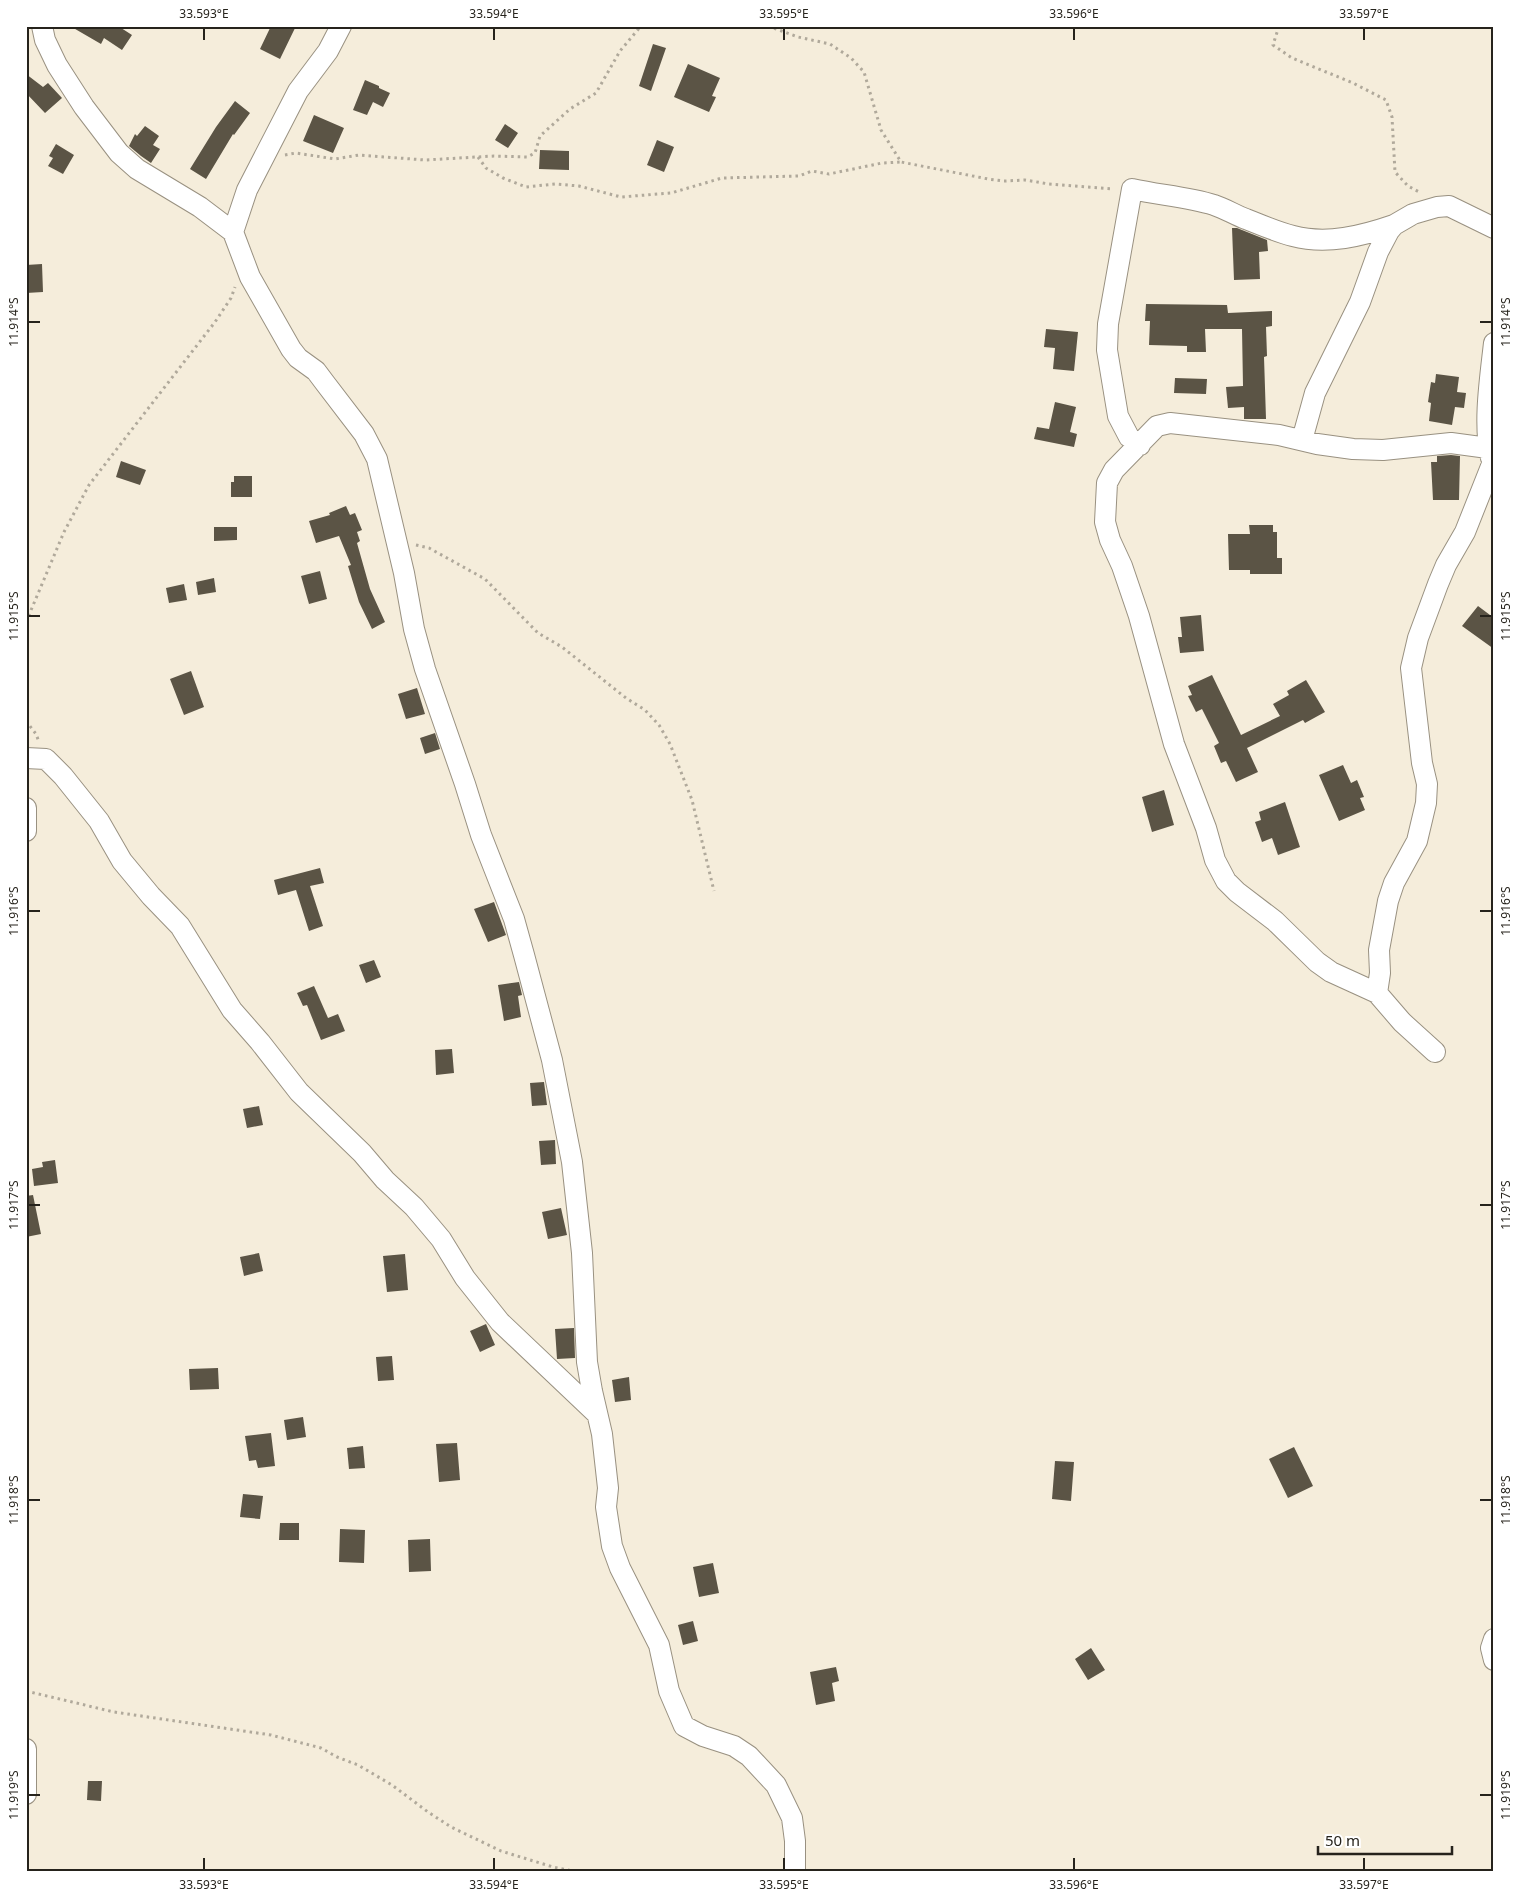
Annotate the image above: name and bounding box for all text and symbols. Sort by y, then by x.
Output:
text: 33.593°E [179,5,229,22]
text: 33.594°E [469,5,519,22]
text: 33.595°E [759,5,809,22]
text: 33.596°E [1049,5,1099,22]
text: 33.597°E [1339,5,1389,22]
text: 11.914°S [5,297,22,347]
text: 11.914°S [1497,297,1514,347]
text: 11.915°S [5,591,22,641]
text: 11.915°S [1497,591,1514,641]
text: 11.916°S [5,886,22,936]
text: 11.916°S [1497,886,1514,936]
text: 11.917°S [5,1180,22,1230]
text: 11.917°S [1497,1180,1514,1230]
text: 11.918°S [5,1475,22,1525]
text: 11.918°S [1497,1475,1514,1525]
text: 11.919°S [5,1770,22,1820]
text: 11.919°S [1497,1770,1514,1820]
scale bar [1318,1823,1451,1855]
text: 50 m [1325,1830,1360,1850]
text: 33.593°E [179,1876,229,1893]
text: 33.594°E [469,1876,519,1893]
text: 33.595°E [759,1876,809,1893]
text: 33.596°E [1049,1876,1099,1893]
text: 33.597°E [1339,1876,1389,1893]

